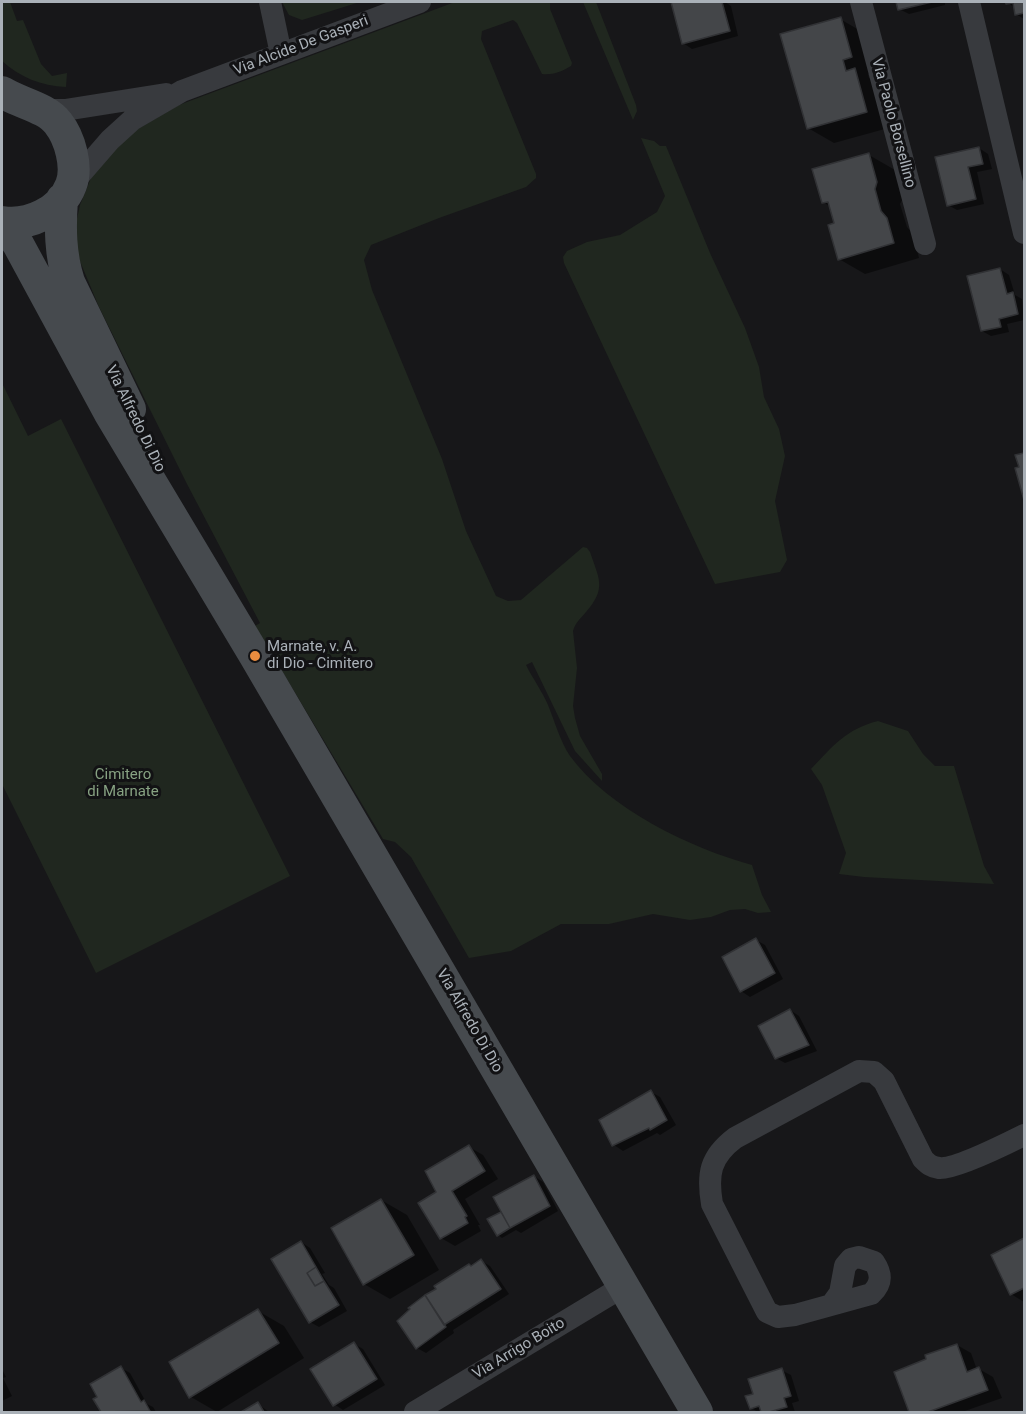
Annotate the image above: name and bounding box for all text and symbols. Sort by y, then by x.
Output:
street label: Via Alcide De Gasperi [231,12,371,80]
street label: Via Paolo Borsellino [867,56,919,190]
street label: Via Alfredo Di Dio [101,363,169,475]
place label: Marnate, v. A. di Dio - Cimitero [267,638,373,673]
marker: Marnate, v. A. di Dio - Cimitero [248,649,262,663]
park label: Cimitero di Marnate [87,766,159,801]
street label: Via Alfredo Di Dio [432,966,506,1076]
street label: Via Arrigo Boito [470,1314,568,1384]

